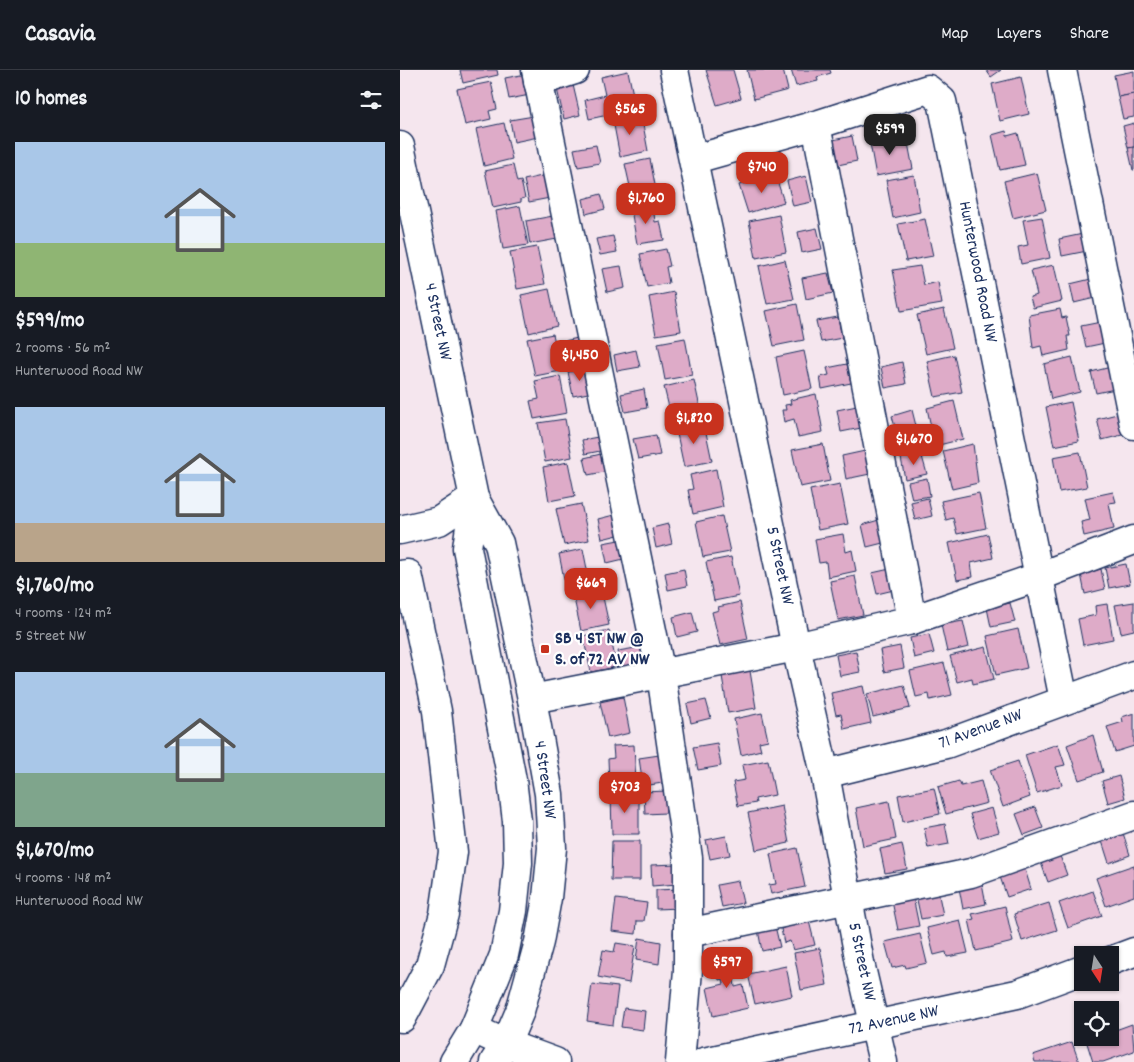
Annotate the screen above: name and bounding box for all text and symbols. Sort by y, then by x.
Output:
text: Casavia [25,18,95,52]
text: Map [941,22,968,47]
text: Layers [996,22,1042,47]
text: Share [1070,22,1109,47]
text: 10 homes [15,85,87,115]
icon: filters [357,86,385,114]
pin: $565 [600,93,660,136]
text: $565 [615,98,645,121]
pin: $599 [860,114,920,156]
text: $599 [875,118,905,141]
pin: $740 [732,152,792,194]
text: $740 [747,156,777,179]
icon: home [155,175,245,265]
pin: $1,760 [605,182,687,225]
text: $1,760 [627,187,665,210]
street label: Hunterwood Road NW [951,199,1003,346]
street label: 4 Street NW [417,281,458,364]
text: $599/mo [15,307,84,337]
text: 2 rooms · 56 m² [15,337,110,360]
pin: $1,450 [539,340,621,382]
text: $1,450 [561,344,599,367]
text: Hunterwood Road NW [15,360,143,383]
pin: $1,820 [653,402,735,445]
text: $1,820 [676,407,712,430]
pin: $1,670 [873,424,955,466]
text: $1,670 [895,428,933,451]
icon: home [155,440,245,530]
street label: 5 Street NW [759,524,800,608]
pin: $669 [561,568,621,610]
text: $1,760/mo [15,572,94,602]
text: $669 [575,572,607,595]
text: 4 rooms · 124 m² [15,602,112,625]
text: 5 Street NW [15,625,86,648]
place label: SB 4 ST NW @ S. of 72 AV NW [555,627,650,673]
marker: SB 4 ST NW @ S. of 72 AV NW [539,643,551,655]
street label: 71 Avenue NW [936,703,1027,757]
icon: home [155,705,245,795]
street label: 4 Street NW [526,739,562,821]
pin: $703 [595,772,655,814]
text: $703 [610,776,640,799]
text: $1,670/mo [15,837,94,867]
text: 4 rooms · 148 m² [15,867,111,890]
text: Hunterwood Road NW [15,890,143,913]
street label: 5 Street NW [841,920,882,1004]
pin: $597 [697,946,757,989]
north arrow [1074,946,1119,991]
map controls [1074,946,1119,1046]
text: $597 [713,951,741,974]
street label: 72 Avenue NW [847,999,942,1043]
button: locate [1074,1001,1119,1046]

